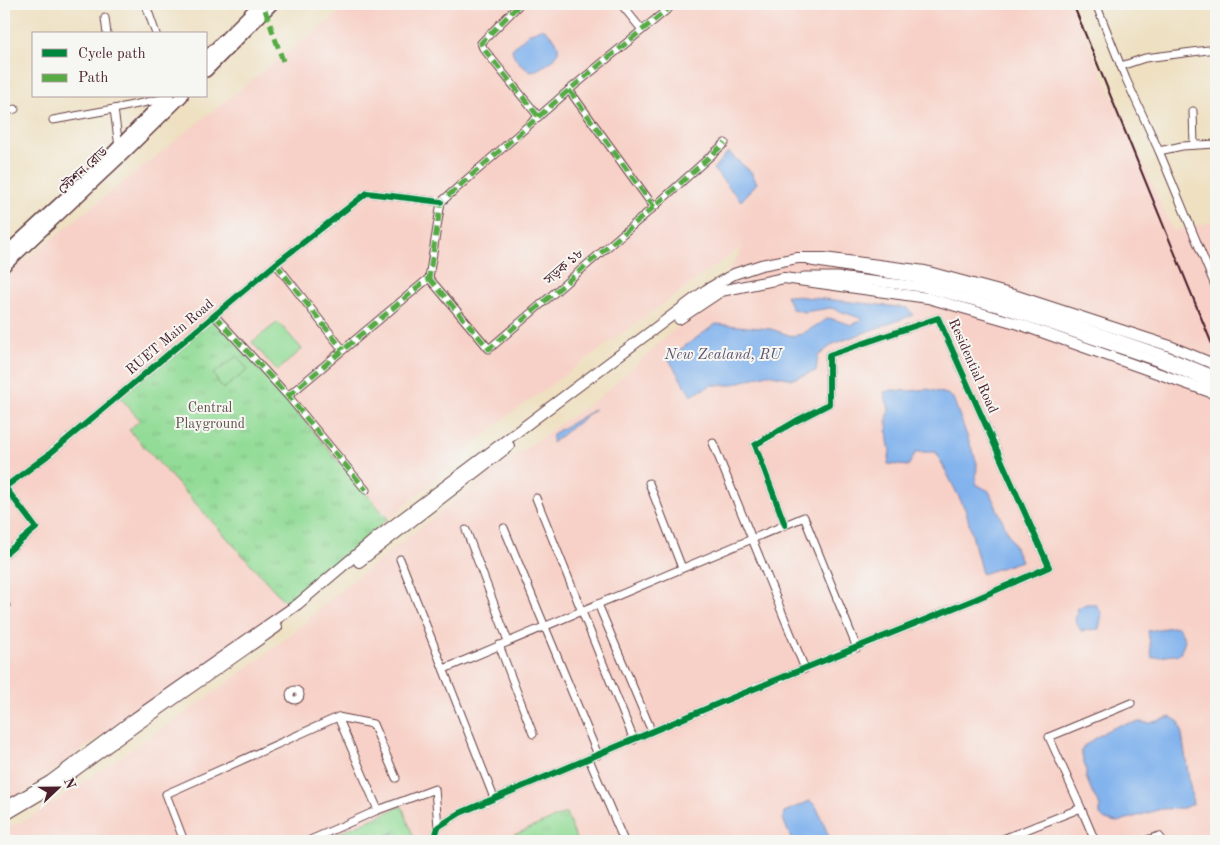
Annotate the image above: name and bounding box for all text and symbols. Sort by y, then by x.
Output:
legend [32,32,208,98]
text: Cycle path [78,47,146,62]
text: Path [78,71,108,86]
street label: স্টেশন রোড [54,143,111,197]
street label: সড়ক ১৮ [541,246,587,288]
street label: RUET Main Road [124,297,216,377]
street label: Residential Road [946,317,1000,415]
water label: New Zealand, RU [663,348,784,363]
park label: Central Playground [175,401,245,431]
north arrow [32,762,82,812]
text: N [61,776,78,791]

